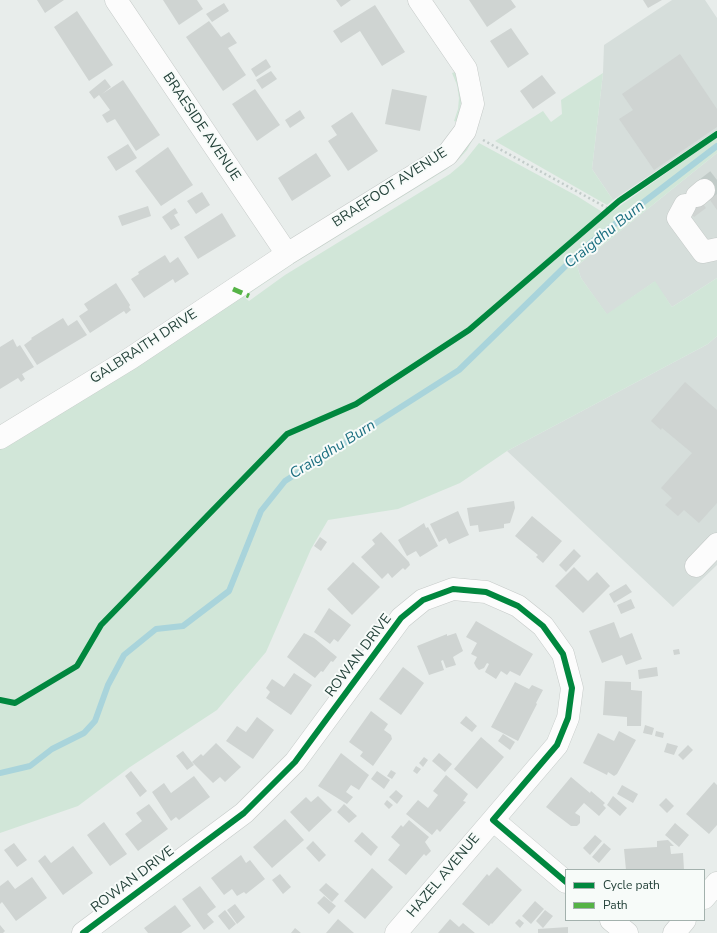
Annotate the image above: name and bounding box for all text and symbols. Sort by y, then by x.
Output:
street label: BRAESIDE AVENUE [158,70,244,184]
street label: BRAEFOOT AVENUE [330,145,450,231]
water label: Craigdhu Burn [561,197,649,273]
street label: GALBRAITH DRIVE [87,306,201,388]
water label: Craigdhu Burn [287,417,379,483]
street label: ROWAN DRIVE [322,611,396,701]
street label: HAZEL AVENUE [404,831,484,921]
street label: ROWAN DRIVE [88,843,178,917]
legend [565,869,705,921]
text: Cycle path [603,877,660,893]
text: Path [603,897,628,913]

